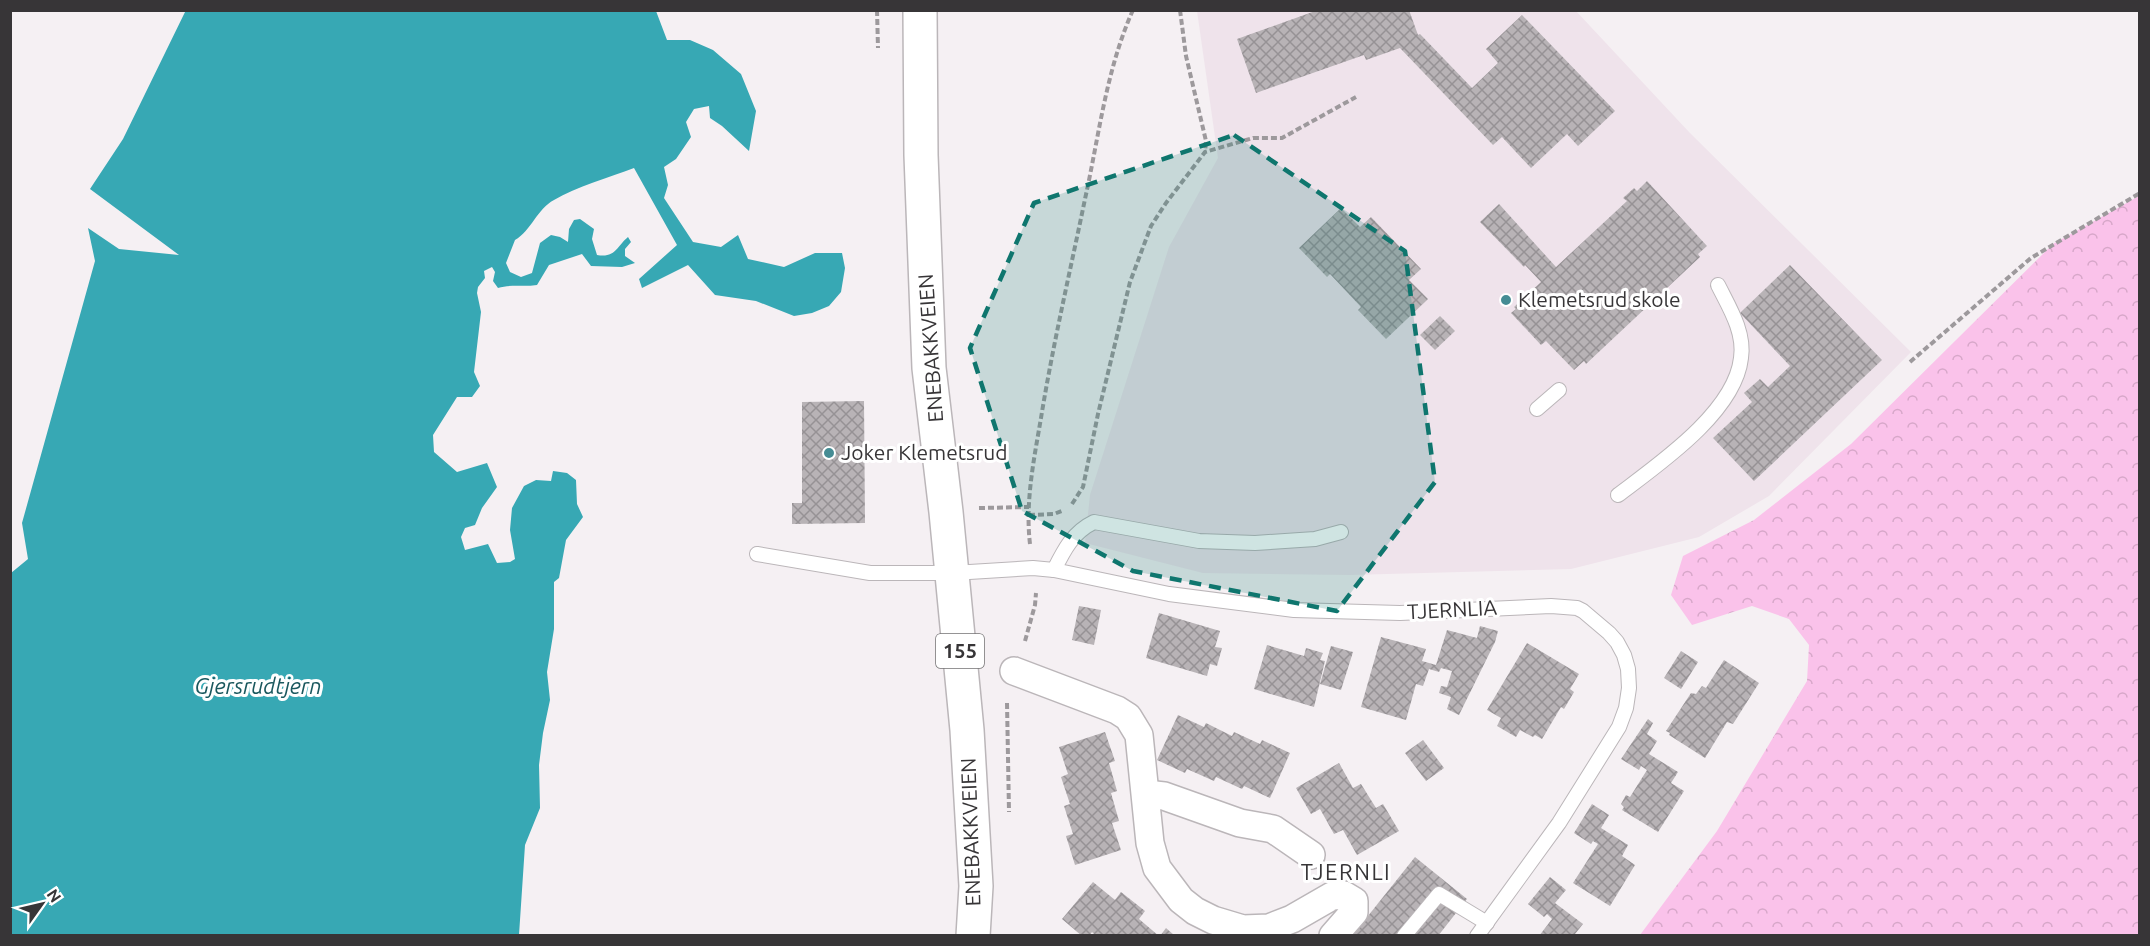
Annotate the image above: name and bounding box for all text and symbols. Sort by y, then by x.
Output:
street label: ENEBAKKVEIEN [913,273,947,423]
place label: Klemetsrud skole [1518,287,1681,311]
marker: Klemetsrud skole [1499,293,1513,307]
place label: Joker Klemetsrud [841,440,1007,464]
marker: Joker Klemetsrud [822,446,836,460]
street label: TJERNLIA [1406,595,1498,623]
road number: 155 [936,634,984,668]
water label: Gjersrudtjern [194,673,322,698]
street label: ENEBAKKVEIEN [955,757,985,907]
district label: TJERNLI [1301,859,1391,884]
north arrow [12,874,72,934]
text: N [44,886,65,906]

